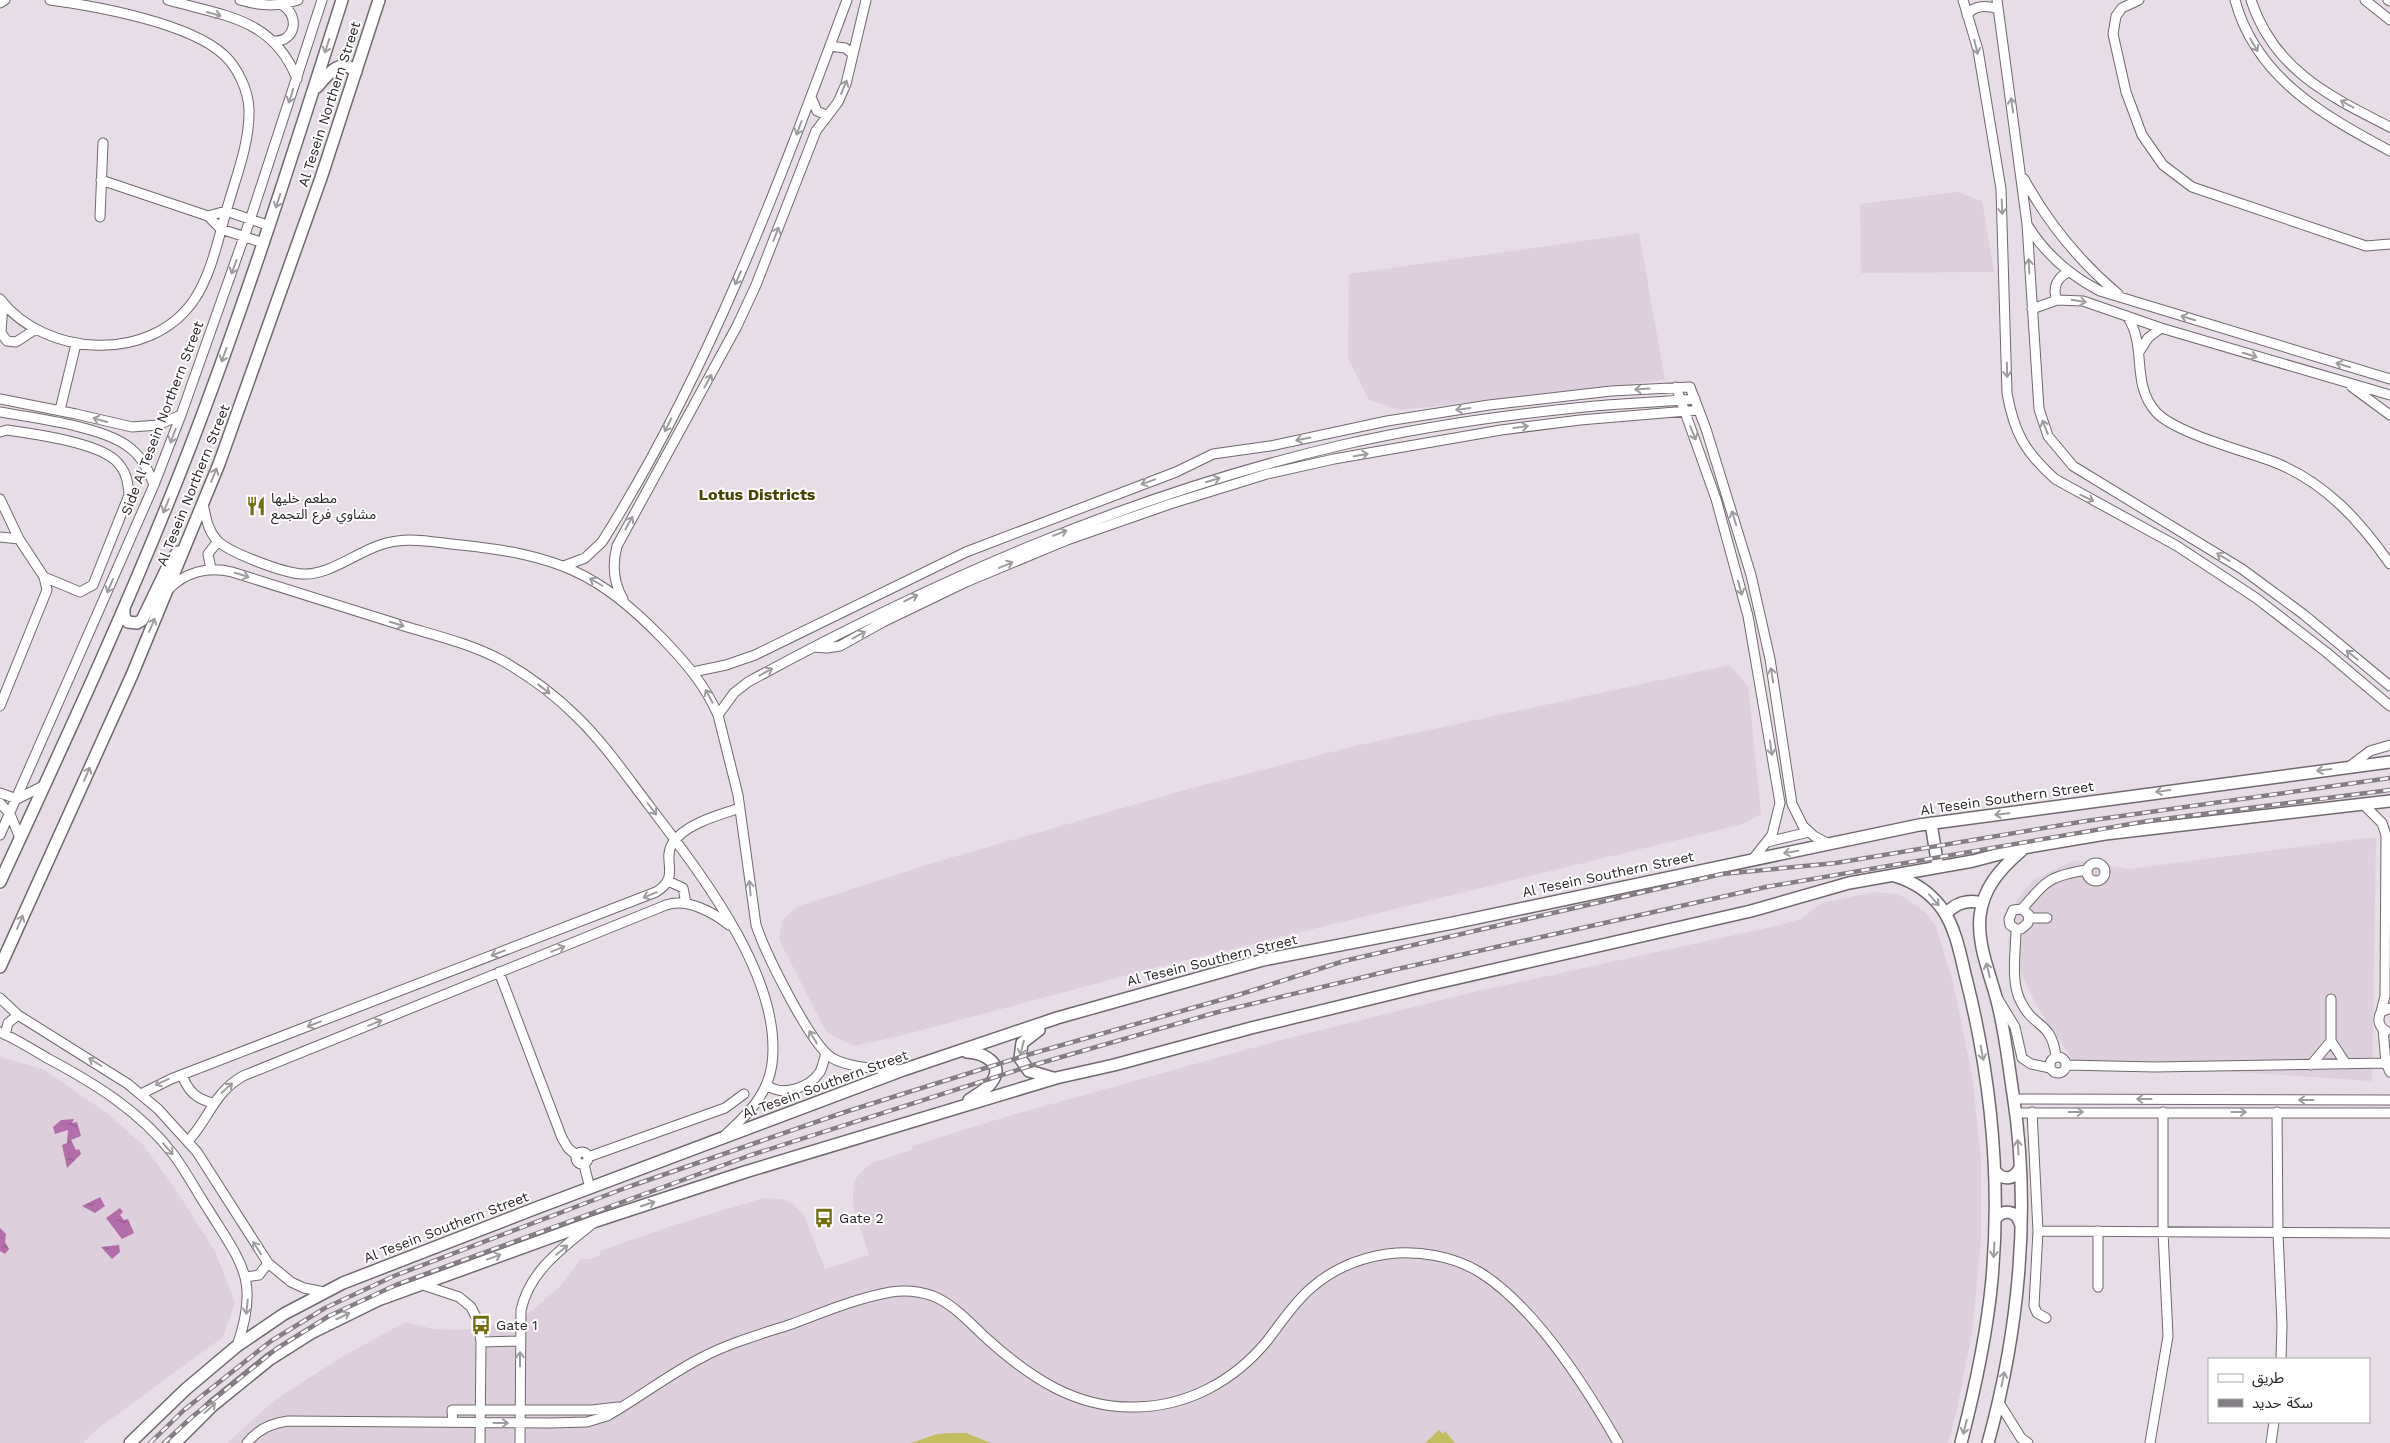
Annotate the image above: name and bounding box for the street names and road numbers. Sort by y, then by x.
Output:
street label: Al Tesein Northern Street [295,19,363,189]
street label: Side Al Tesein Northern Street [117,318,207,518]
street label: Al Tesein Northern Street [153,401,233,569]
street label: Al Tesein Southern Street [1919,778,2095,818]
street label: Al Tesein Southern Street [1521,848,1695,900]
street label: Al Tesein Southern Street [1125,931,1299,989]
street label: Al Tesein Southern Street [740,1047,910,1121]
street label: Al Tesein Southern Street [361,1188,531,1266]

